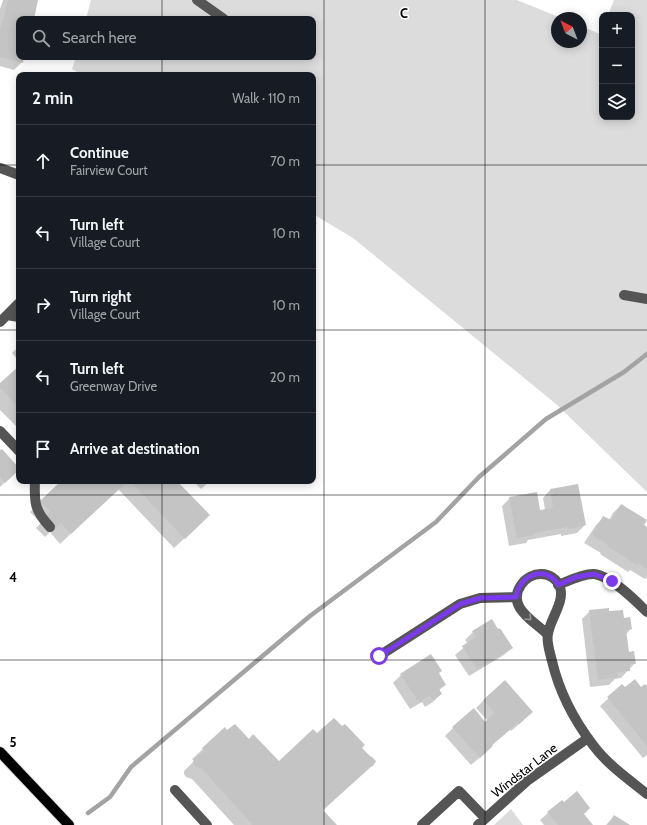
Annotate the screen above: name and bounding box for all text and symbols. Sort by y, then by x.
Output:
text: C [400,5,408,21]
north arrow [551,12,587,48]
map controls [599,12,635,120]
button: + [599,12,635,48]
search box [16,16,316,60]
icon: search [30,27,52,49]
text: Search here [62,29,137,47]
button: − [599,48,635,84]
button: layers [599,84,635,120]
text: 2 min [32,88,73,108]
text: Walk · 110 m [232,90,300,106]
text: Continue [70,144,129,162]
icon: ahead [32,150,54,172]
text: 70 m [270,153,300,169]
text: Fairview Court [70,162,148,178]
text: Turn left [70,216,124,234]
icon: left [32,222,54,244]
text: 10 m [272,225,300,241]
text: Village Court [70,234,140,250]
text: Turn right [70,288,131,306]
icon: right [32,294,54,316]
text: 10 m [272,297,300,313]
text: Village Court [70,306,140,322]
text: Turn left [70,360,124,378]
icon: left [32,366,54,388]
text: 20 m [270,369,300,385]
text: Greenway Drive [70,378,157,394]
icon: arrive [32,438,54,460]
text: Arrive at destination [70,440,200,458]
text: 4 [9,569,17,585]
route end [603,572,621,590]
one-way arrow [524,613,531,621]
route start [370,647,388,665]
text: 5 [10,734,17,750]
street label: Windstar Lane [488,739,560,801]

